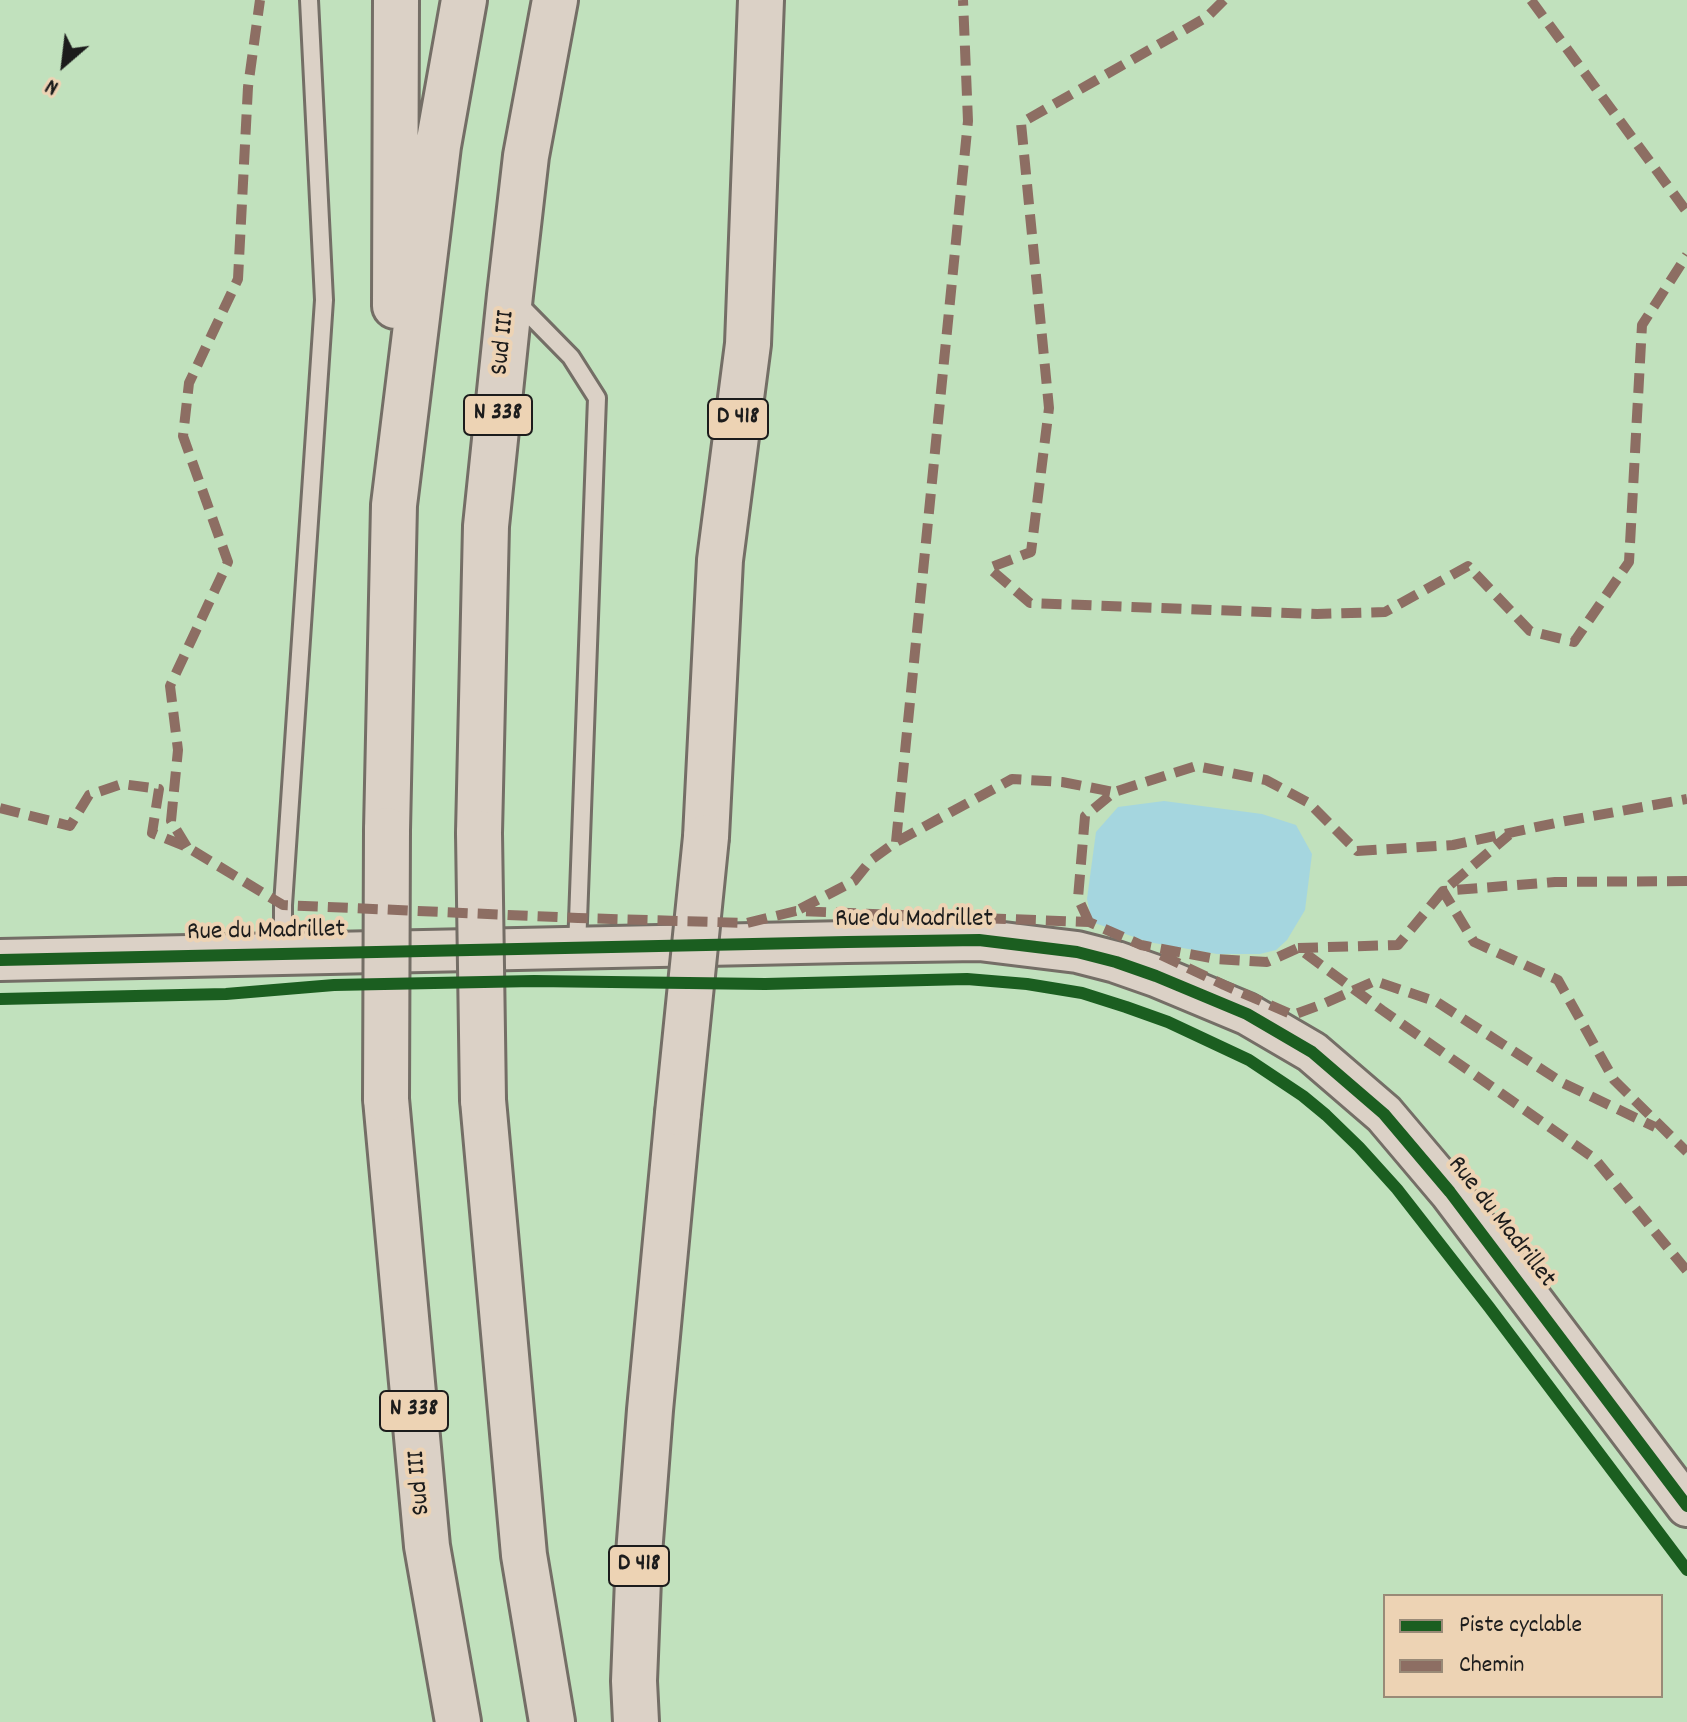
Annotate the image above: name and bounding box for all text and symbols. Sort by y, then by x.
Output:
north arrow [24,24,104,104]
text: N [40,69,65,102]
street label: Sud III [486,309,524,377]
road number: N 338 [464,395,532,435]
road number: D 418 [708,399,768,439]
street label: Rue du Madrillet [835,905,993,937]
street label: Rue du Madrillet [187,916,345,950]
street label: Rue du Madrillet [1439,1151,1561,1295]
road number: N 338 [380,1391,448,1431]
street label: Sud III [403,1449,439,1517]
road number: D 418 [609,1546,669,1586]
legend [1383,1594,1663,1698]
text: Piste cyclable [1459,1609,1582,1643]
text: Chemin [1459,1649,1524,1683]

